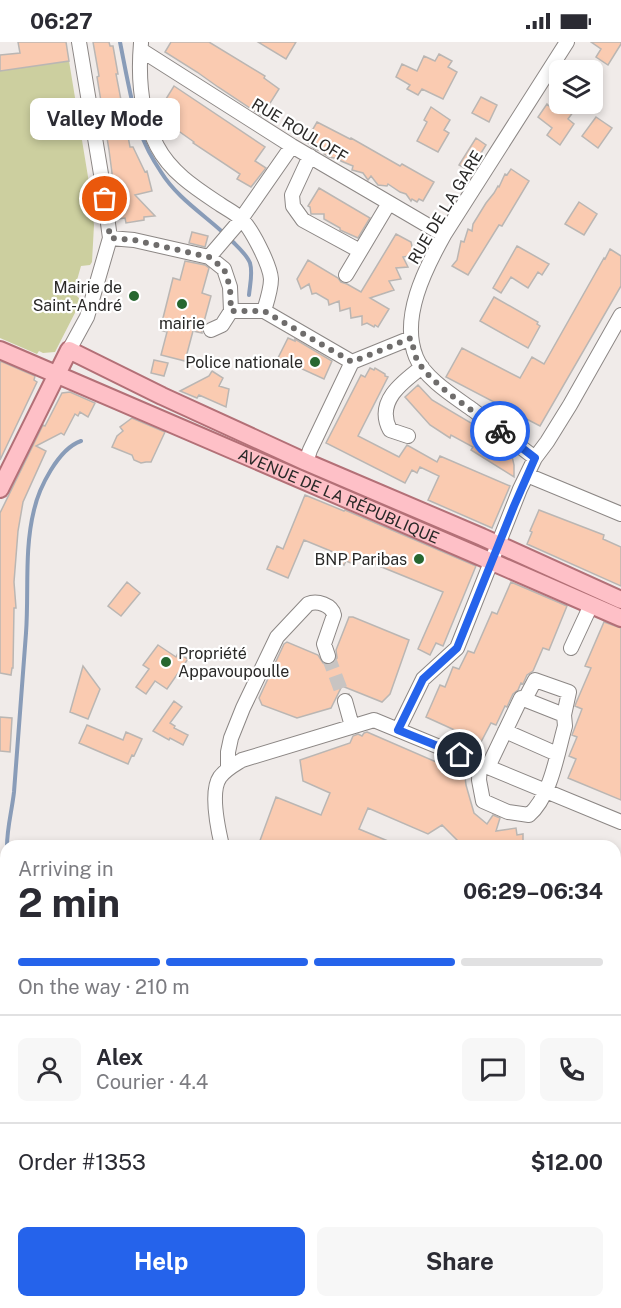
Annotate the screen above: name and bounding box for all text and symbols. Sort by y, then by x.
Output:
text: 06:27 [30,8,93,34]
map controls [549,60,603,114]
button: layers [549,60,603,114]
street label: RUE ROULOFF [248,94,351,167]
callout: Valley Mode [30,97,180,139]
text: Valley Mode [47,107,163,131]
street label: RUE DE LA GARE [404,147,487,267]
pin [79,173,130,224]
icon: bag [88,182,121,215]
place label: Mairie de Saint-André [33,278,122,315]
marker: Mairie de Saint-André [127,289,141,303]
marker: mairie [175,297,189,311]
place label: mairie [159,314,205,333]
place label: Police nationale [185,353,303,372]
marker: Police nationale [308,355,322,369]
courier [470,401,530,461]
icon: bike [484,415,517,448]
street label: AVENUE DE LA RÉPUBLIQUE [235,445,442,548]
place label: BNP Paribas [315,550,407,569]
marker: BNP Paribas [412,552,426,566]
place label: Propriété Appavoupoulle [178,644,289,681]
marker: Propriété Appavoupoulle [159,655,173,669]
pin [434,729,485,780]
icon: home [443,738,476,771]
text: Arriving in [18,857,113,881]
text: 06:29–06:34 [463,878,603,904]
text: 2 min [18,880,120,926]
text: On the way · 210 m [18,975,190,999]
button: person [18,1038,81,1101]
button: chat [462,1038,525,1101]
button: phone [540,1038,603,1101]
text: Alex [96,1044,143,1070]
text: Courier · 4.4 [96,1070,208,1094]
text: Order #1353 [18,1149,146,1175]
text: $12.00 [530,1149,603,1175]
button: Help [18,1227,305,1296]
button: Share [317,1227,603,1296]

